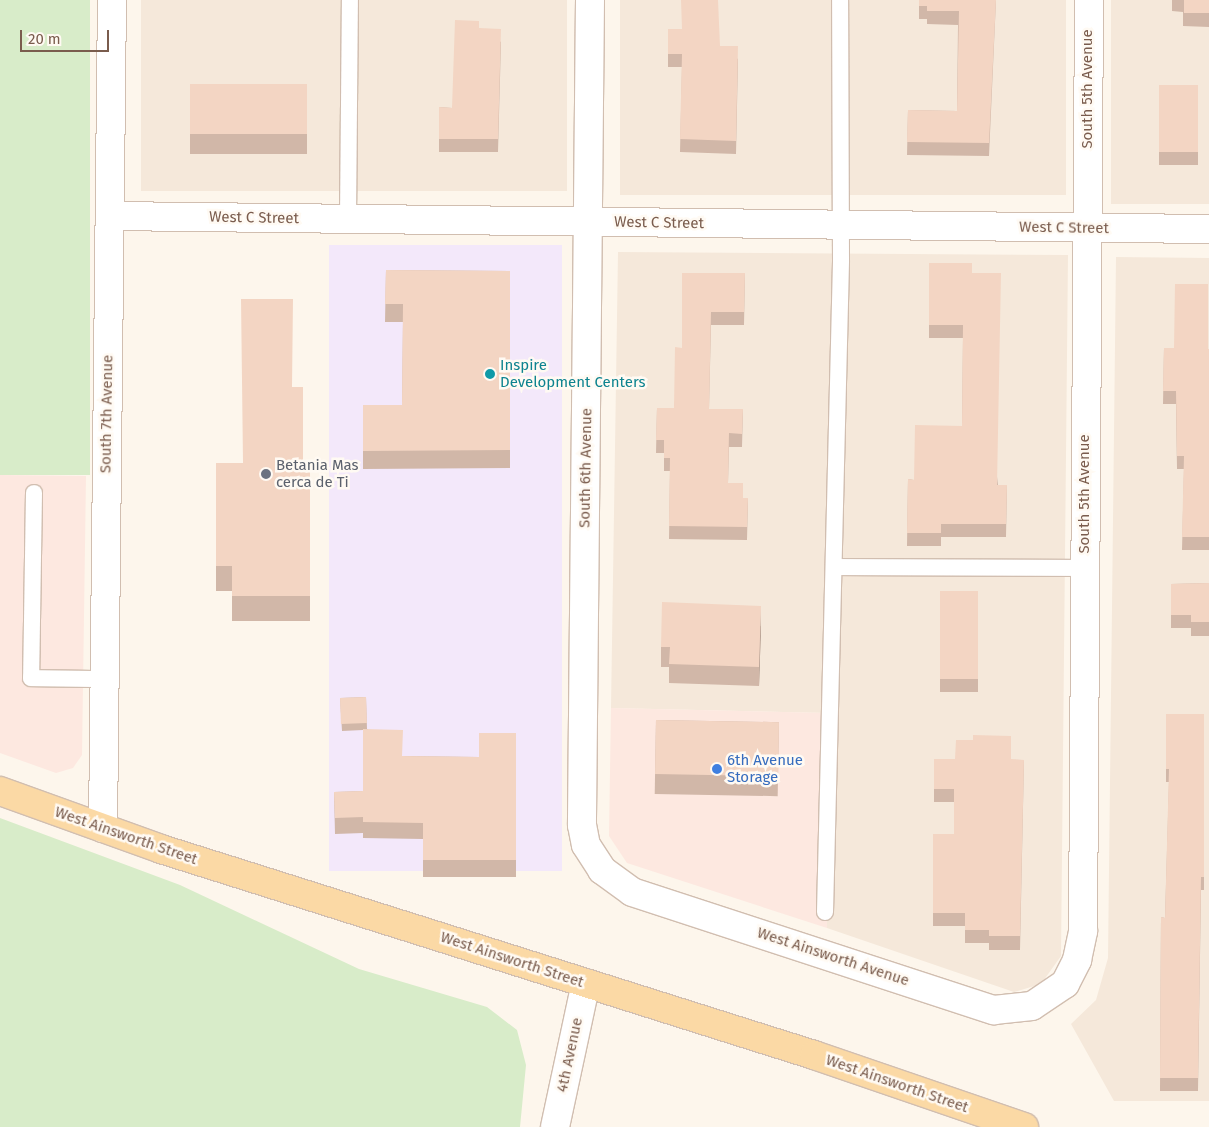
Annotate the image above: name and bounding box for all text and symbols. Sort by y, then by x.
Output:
scale bar [22,20,111,52]
street label: South 5th Avenue [1079,29,1097,149]
text: 20 m [28,30,61,48]
street label: West C Street [209,208,299,228]
street label: West C Street [614,213,704,233]
street label: West C Street [1019,218,1109,238]
street label: South 7th Avenue [97,355,117,473]
place label: Inspire Development Centers [500,356,645,391]
marker: Inspire Development Centers [484,368,496,380]
street label: South 6th Avenue [576,408,596,528]
street label: South 5th Avenue [1076,434,1094,554]
place label: Betania Mas cerca de Ti [276,456,359,491]
marker: Betania Mas cerca de Ti [260,468,272,480]
place label: 6th Avenue Storage [727,751,803,786]
marker: 6th Avenue Storage [711,763,723,775]
street label: West Ainsworth Street [52,803,200,869]
street label: West Ainsworth Avenue [755,924,911,990]
street label: West Ainsworth Street [438,928,586,992]
street label: 4th Avenue [553,1016,587,1094]
street label: West Ainsworth Street [823,1051,971,1117]

